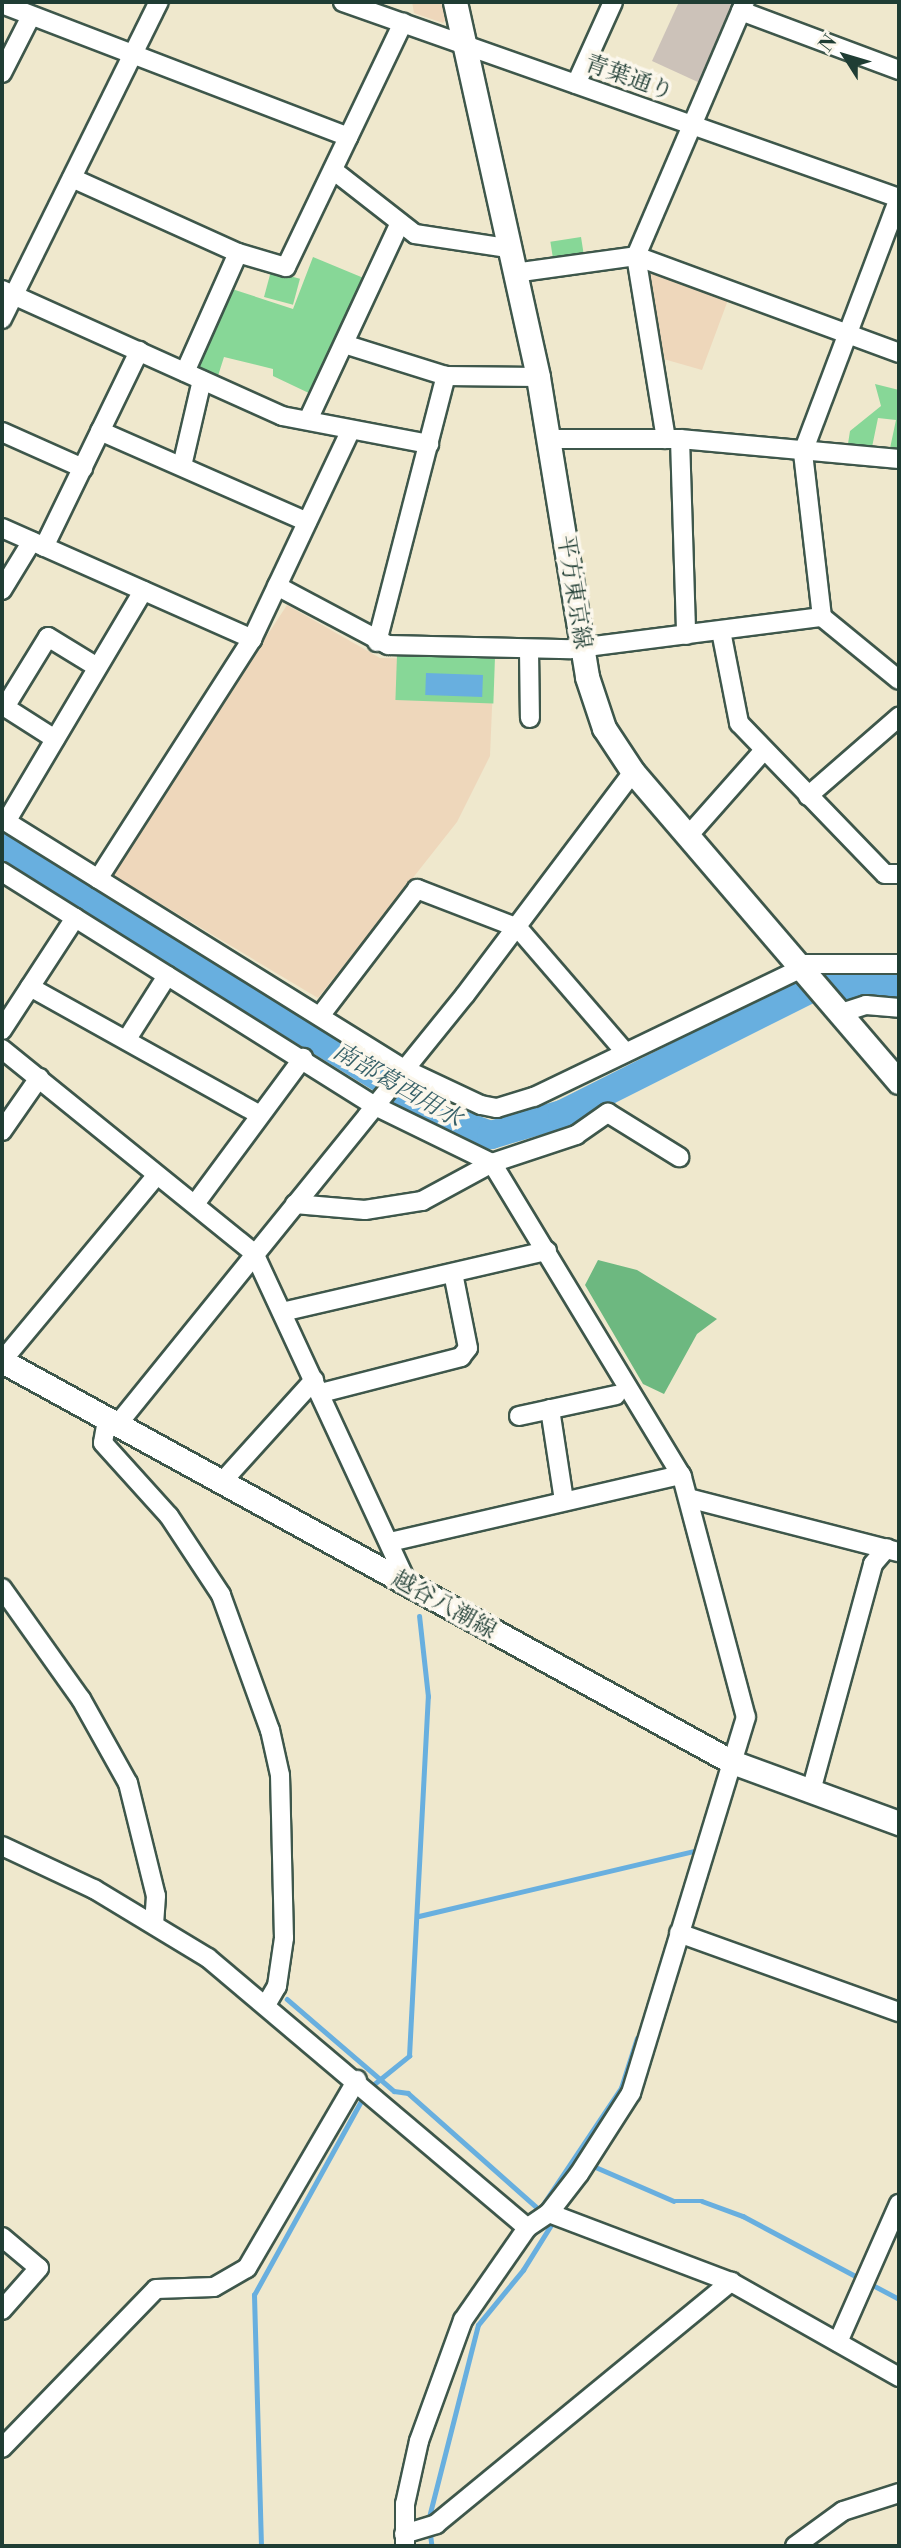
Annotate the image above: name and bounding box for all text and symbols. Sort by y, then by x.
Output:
north arrow [810,21,880,91]
text: N [814,30,842,57]
street label: 青葉通り [581,49,677,107]
street label: 平方東京線 [551,533,597,651]
water label: 南部葛西用水 [327,1038,467,1134]
street label: 越谷八潮線 [387,1565,501,1645]

